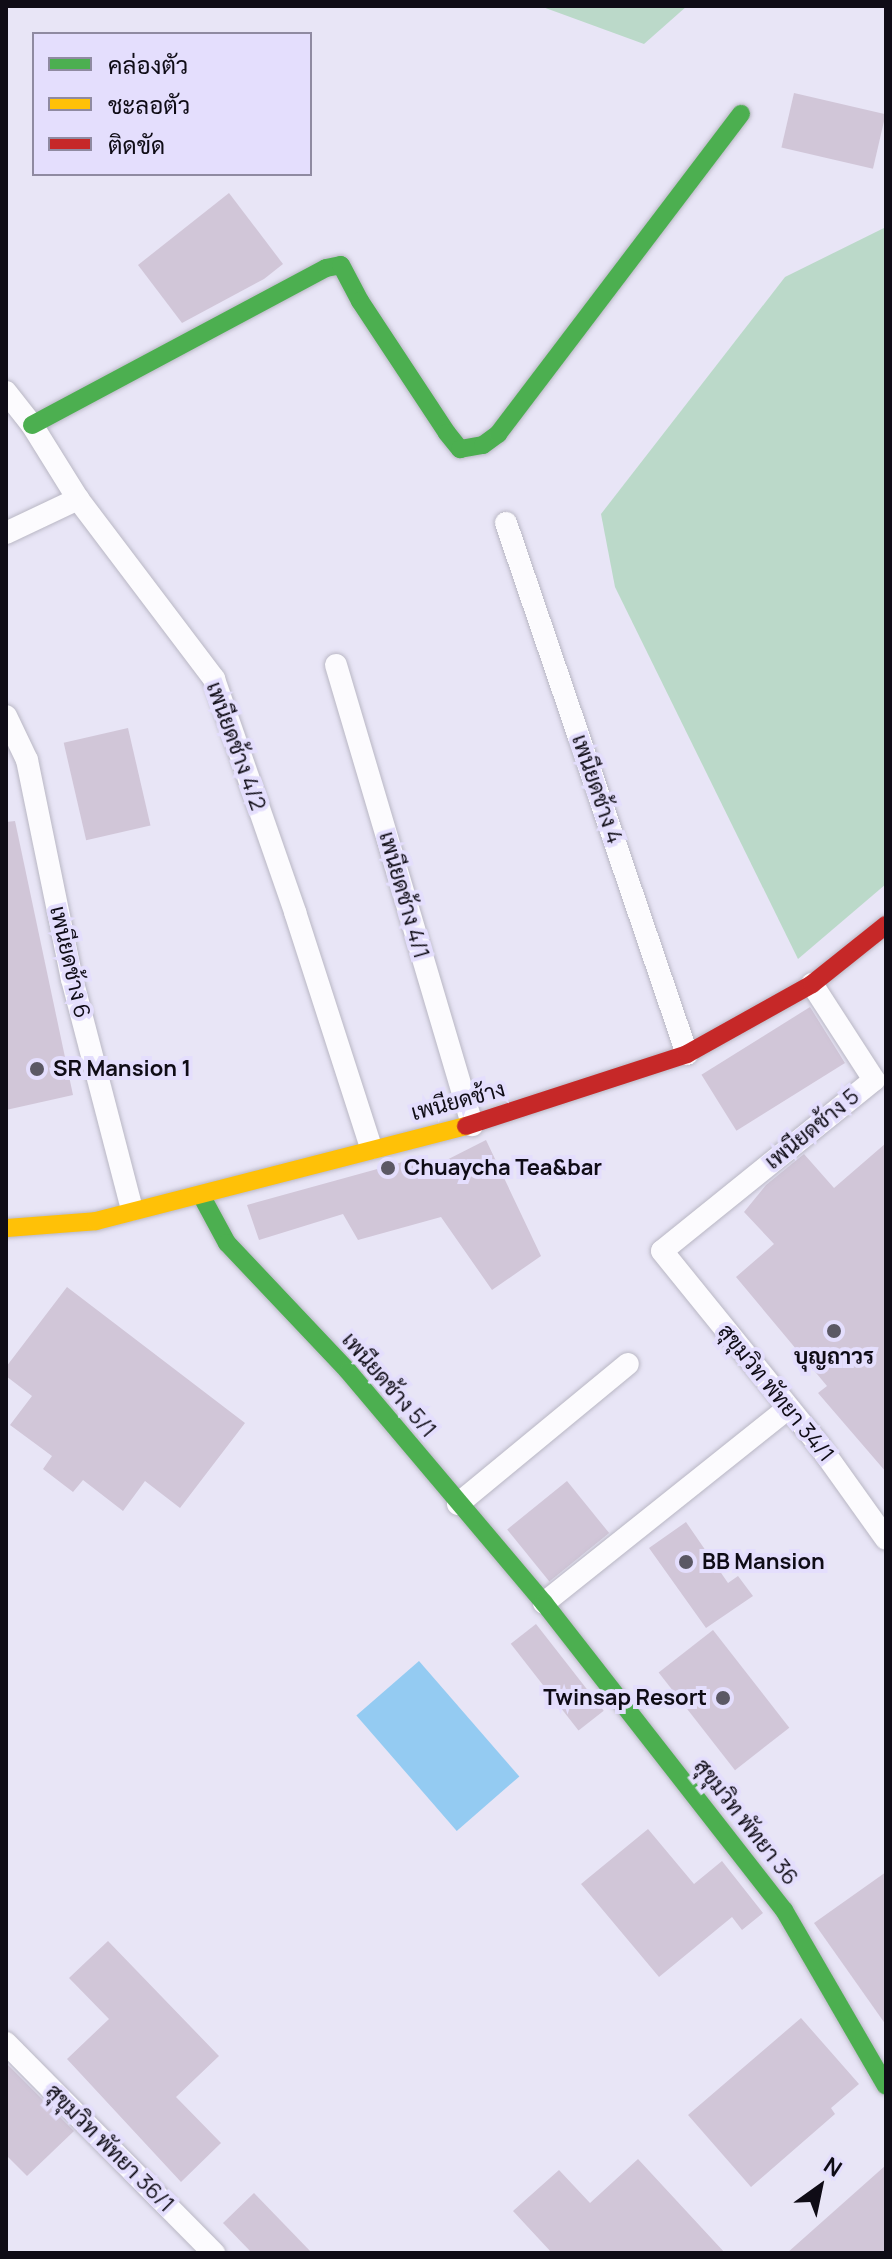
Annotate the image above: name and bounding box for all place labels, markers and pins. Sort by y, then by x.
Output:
place label: SR Mansion 1 [53,1056,191,1082]
marker: SR Mansion 1 [28,1060,46,1078]
place label: Chuaycha Tea&bar [404,1155,602,1181]
marker: Chuaycha Tea&bar [379,1159,397,1177]
marker: บุญถาวร [825,1322,843,1340]
place label: บุญถาวร [794,1344,874,1370]
place label: BB Mansion [702,1549,825,1575]
marker: BB Mansion [677,1553,695,1571]
place label: Twinsap Resort [543,1685,707,1711]
marker: Twinsap Resort [714,1689,732,1707]

